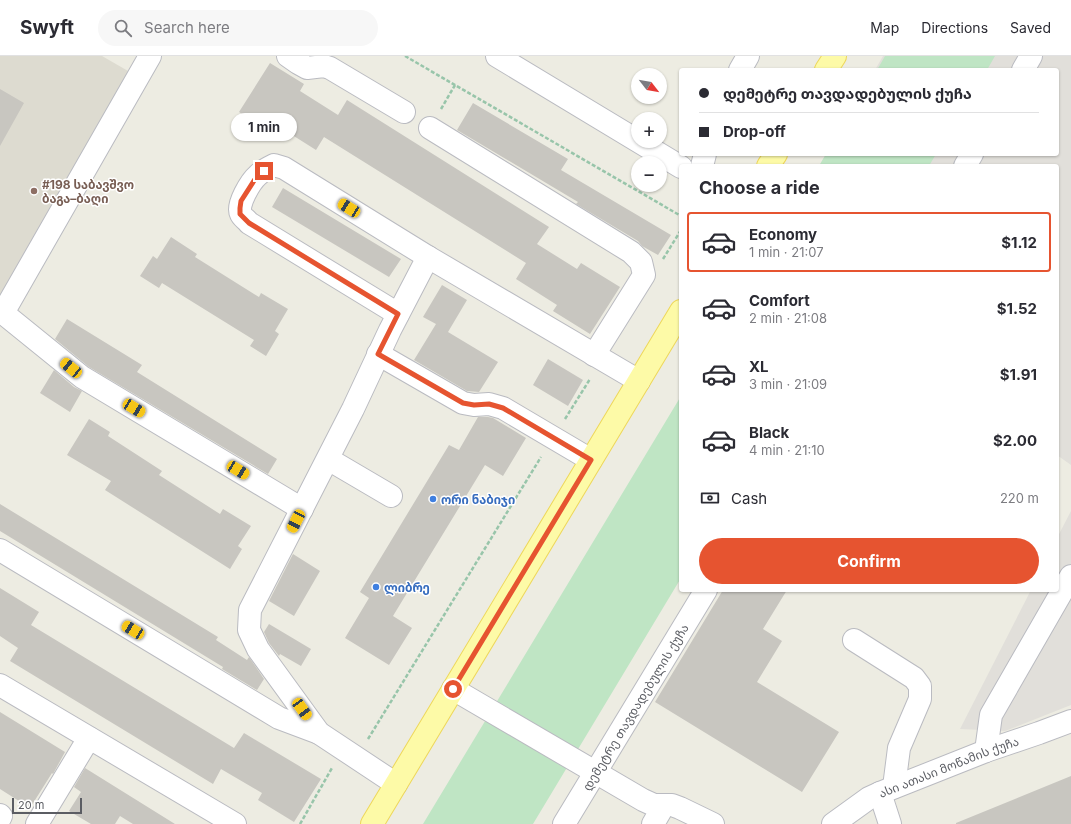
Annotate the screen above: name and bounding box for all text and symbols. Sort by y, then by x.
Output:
search box [98,10,378,46]
text: Swyft [20,16,74,39]
icon: search [112,17,134,39]
text: Search here [144,18,230,37]
text: Map [870,19,899,36]
text: Directions [921,19,988,36]
text: Saved [1010,19,1051,36]
north arrow [631,68,667,104]
map controls [631,68,667,192]
text: დემეტრე თავდადებულის ქუჩა [723,84,972,103]
button: + [631,112,667,148]
callout: 1 min [231,113,297,141]
text: 1 min [248,119,280,135]
text: Drop-off [723,122,786,141]
button: − [631,156,667,192]
route end [255,162,273,180]
place label: #198 საბავშვო ბაგა–ბაღი [42,177,134,206]
text: Choose a ride [699,177,820,198]
marker: #198 საბავშვო ბაგა–ბაღი [29,186,39,196]
car [336,197,362,219]
icon: car [701,224,737,260]
text: Economy [749,225,817,244]
text: $1.12 [1001,233,1037,252]
text: 1 min · 21:07 [749,244,823,260]
icon: car [701,290,737,326]
text: Comfort [749,291,810,310]
text: $1.52 [997,299,1037,318]
text: 2 min · 21:08 [749,310,827,326]
car [58,356,84,380]
icon: car [701,356,737,392]
text: XL [749,357,769,376]
text: $1.91 [1000,365,1037,384]
text: 3 min · 21:09 [749,376,827,392]
car [121,397,147,419]
icon: car [701,422,737,458]
text: Black [749,423,789,442]
text: $2.00 [993,431,1037,450]
text: 4 min · 21:10 [749,442,825,458]
car [225,459,251,481]
icon: cash [699,487,721,509]
text: Cash [731,489,767,508]
text: 220 m [1000,490,1039,506]
place label: ორი ნაბიჯი [441,492,515,507]
marker: ორი ნაბიჯი [428,494,438,504]
car [285,508,307,534]
button: Confirm [699,538,1039,584]
place label: ლიბრე [384,580,430,596]
marker: ლიბრე [371,582,381,592]
car [120,619,146,641]
street label: დემეტრე თავდადებულის ქუჩა [579,621,691,793]
route start [444,680,462,698]
car [290,696,314,722]
street label: ასი ათასი მოწამის ქუჩა [876,733,1021,800]
scale bar [12,796,82,815]
text: 20 m [18,798,44,812]

